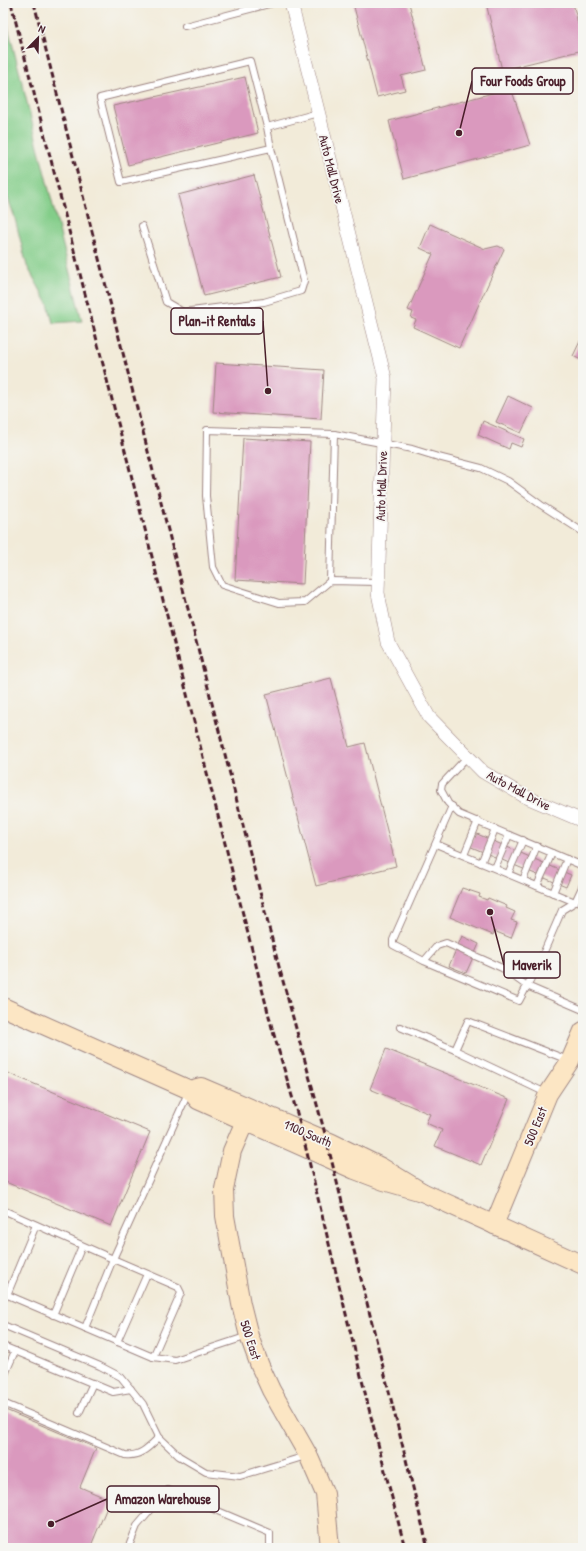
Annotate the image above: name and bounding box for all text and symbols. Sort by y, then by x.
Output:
north arrow [18,18,58,58]
text: N [36,21,47,36]
callout: Four Foods Group [472,68,573,94]
text: Four Foods Group [479,71,567,92]
street label: Auto Mall Drive [315,133,349,205]
callout: Plan-it Rentals [171,308,263,334]
text: Plan-it Rentals [179,311,256,330]
street label: Auto Mall Drive [371,451,391,521]
street label: Auto Mall Drive [484,766,554,814]
callout: Maverik [504,952,560,978]
text: Maverik [512,955,552,974]
street label: 500 East [519,1103,551,1148]
street label: 1100 South [281,1115,335,1151]
street label: 500 East [236,1318,266,1363]
callout: Amazon Warehouse [107,1486,219,1512]
text: Amazon Warehouse [115,1489,212,1508]

